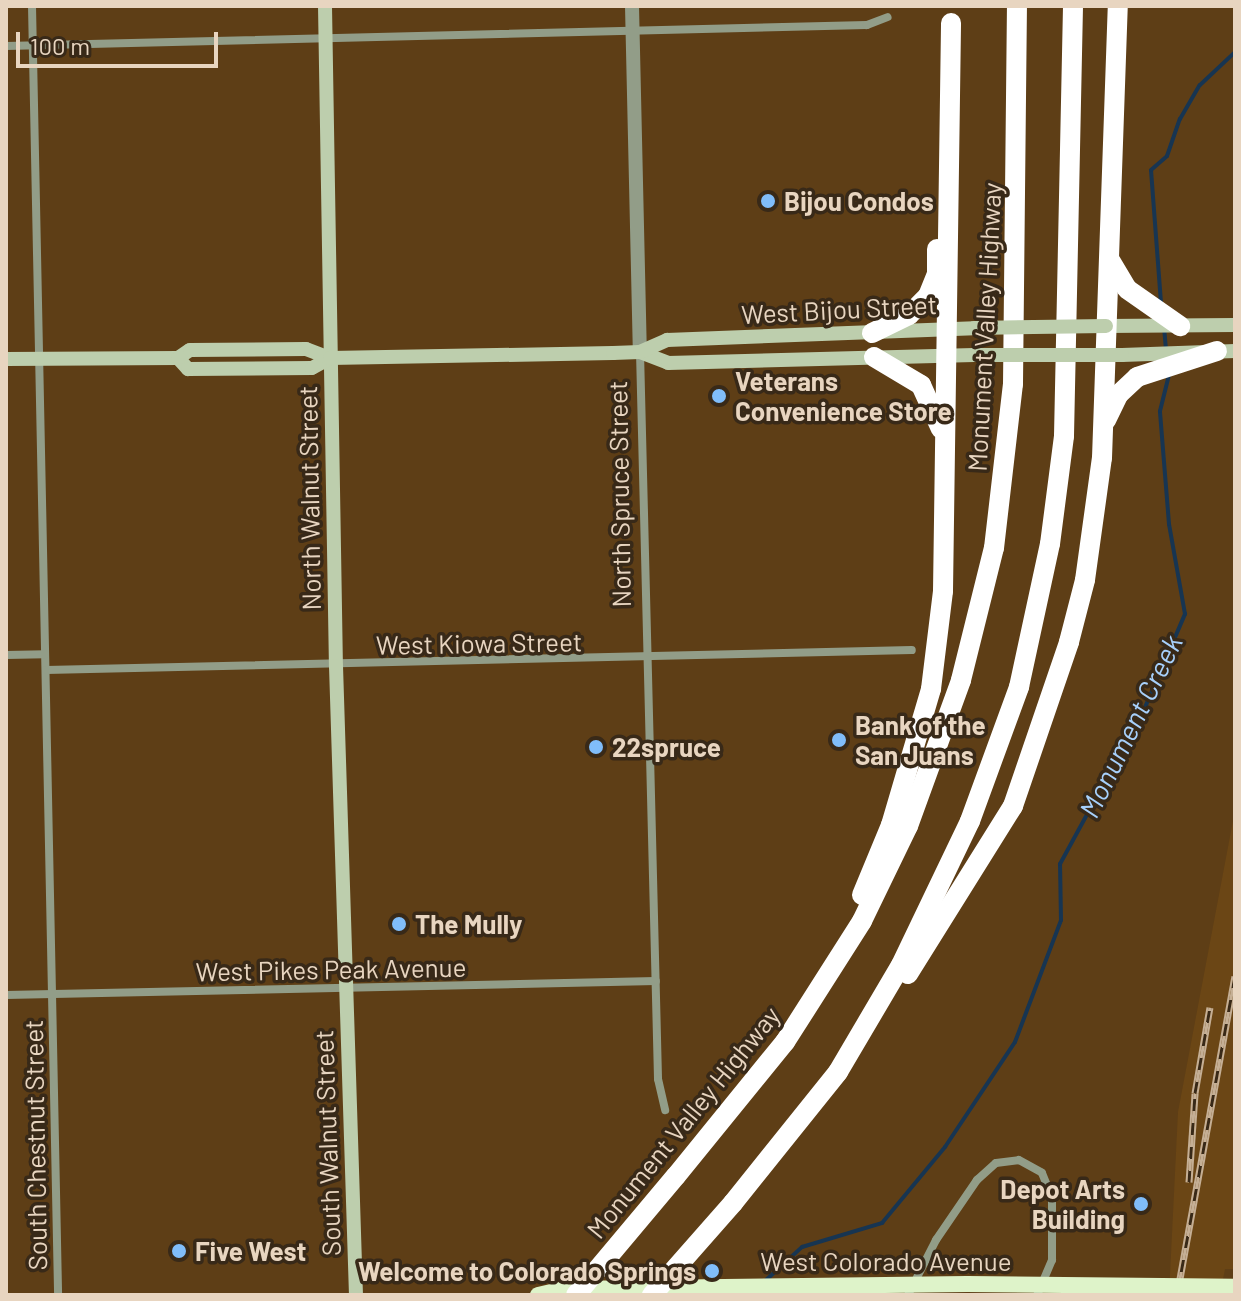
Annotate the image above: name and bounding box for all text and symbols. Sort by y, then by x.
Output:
scale bar [20,16,222,66]
text: 100 m [30,31,90,60]
street label: Monument Valley Highway [961,182,1007,472]
place label: Bijou Condos [784,185,934,217]
marker: Bijou Condos [759,192,777,210]
street label: West Bijou Street [740,288,938,330]
place label: Veterans Convenience Store [735,365,952,426]
street label: North Spruce Street [601,380,637,608]
street label: North Walnut Street [291,385,327,611]
marker: Veterans Convenience Store [710,387,728,405]
street label: West Kiowa Street [376,626,582,660]
water label: Monument Creek [1071,629,1189,823]
place label: Bank of the San Juans [855,709,986,770]
place label: 22spruce [612,731,721,763]
marker: Bank of the San Juans [830,731,848,749]
marker: 22spruce [587,738,605,756]
place label: The Mully [415,908,522,940]
marker: The Mully [390,915,408,933]
street label: West Pikes Peak Avenue [195,951,467,987]
street label: Monument Valley Highway [580,1000,786,1244]
street label: South Chestnut Street [17,1019,53,1271]
street label: South Walnut Street [307,1029,347,1257]
place label: Depot Arts Building [1000,1173,1125,1234]
marker: Depot Arts Building [1132,1195,1150,1213]
place label: Five West [195,1235,306,1267]
marker: Five West [170,1242,188,1260]
street label: West Colorado Avenue [760,1245,1012,1277]
place label: Welcome to Colorado Springs [358,1255,696,1287]
marker: Welcome to Colorado Springs [703,1262,721,1280]

